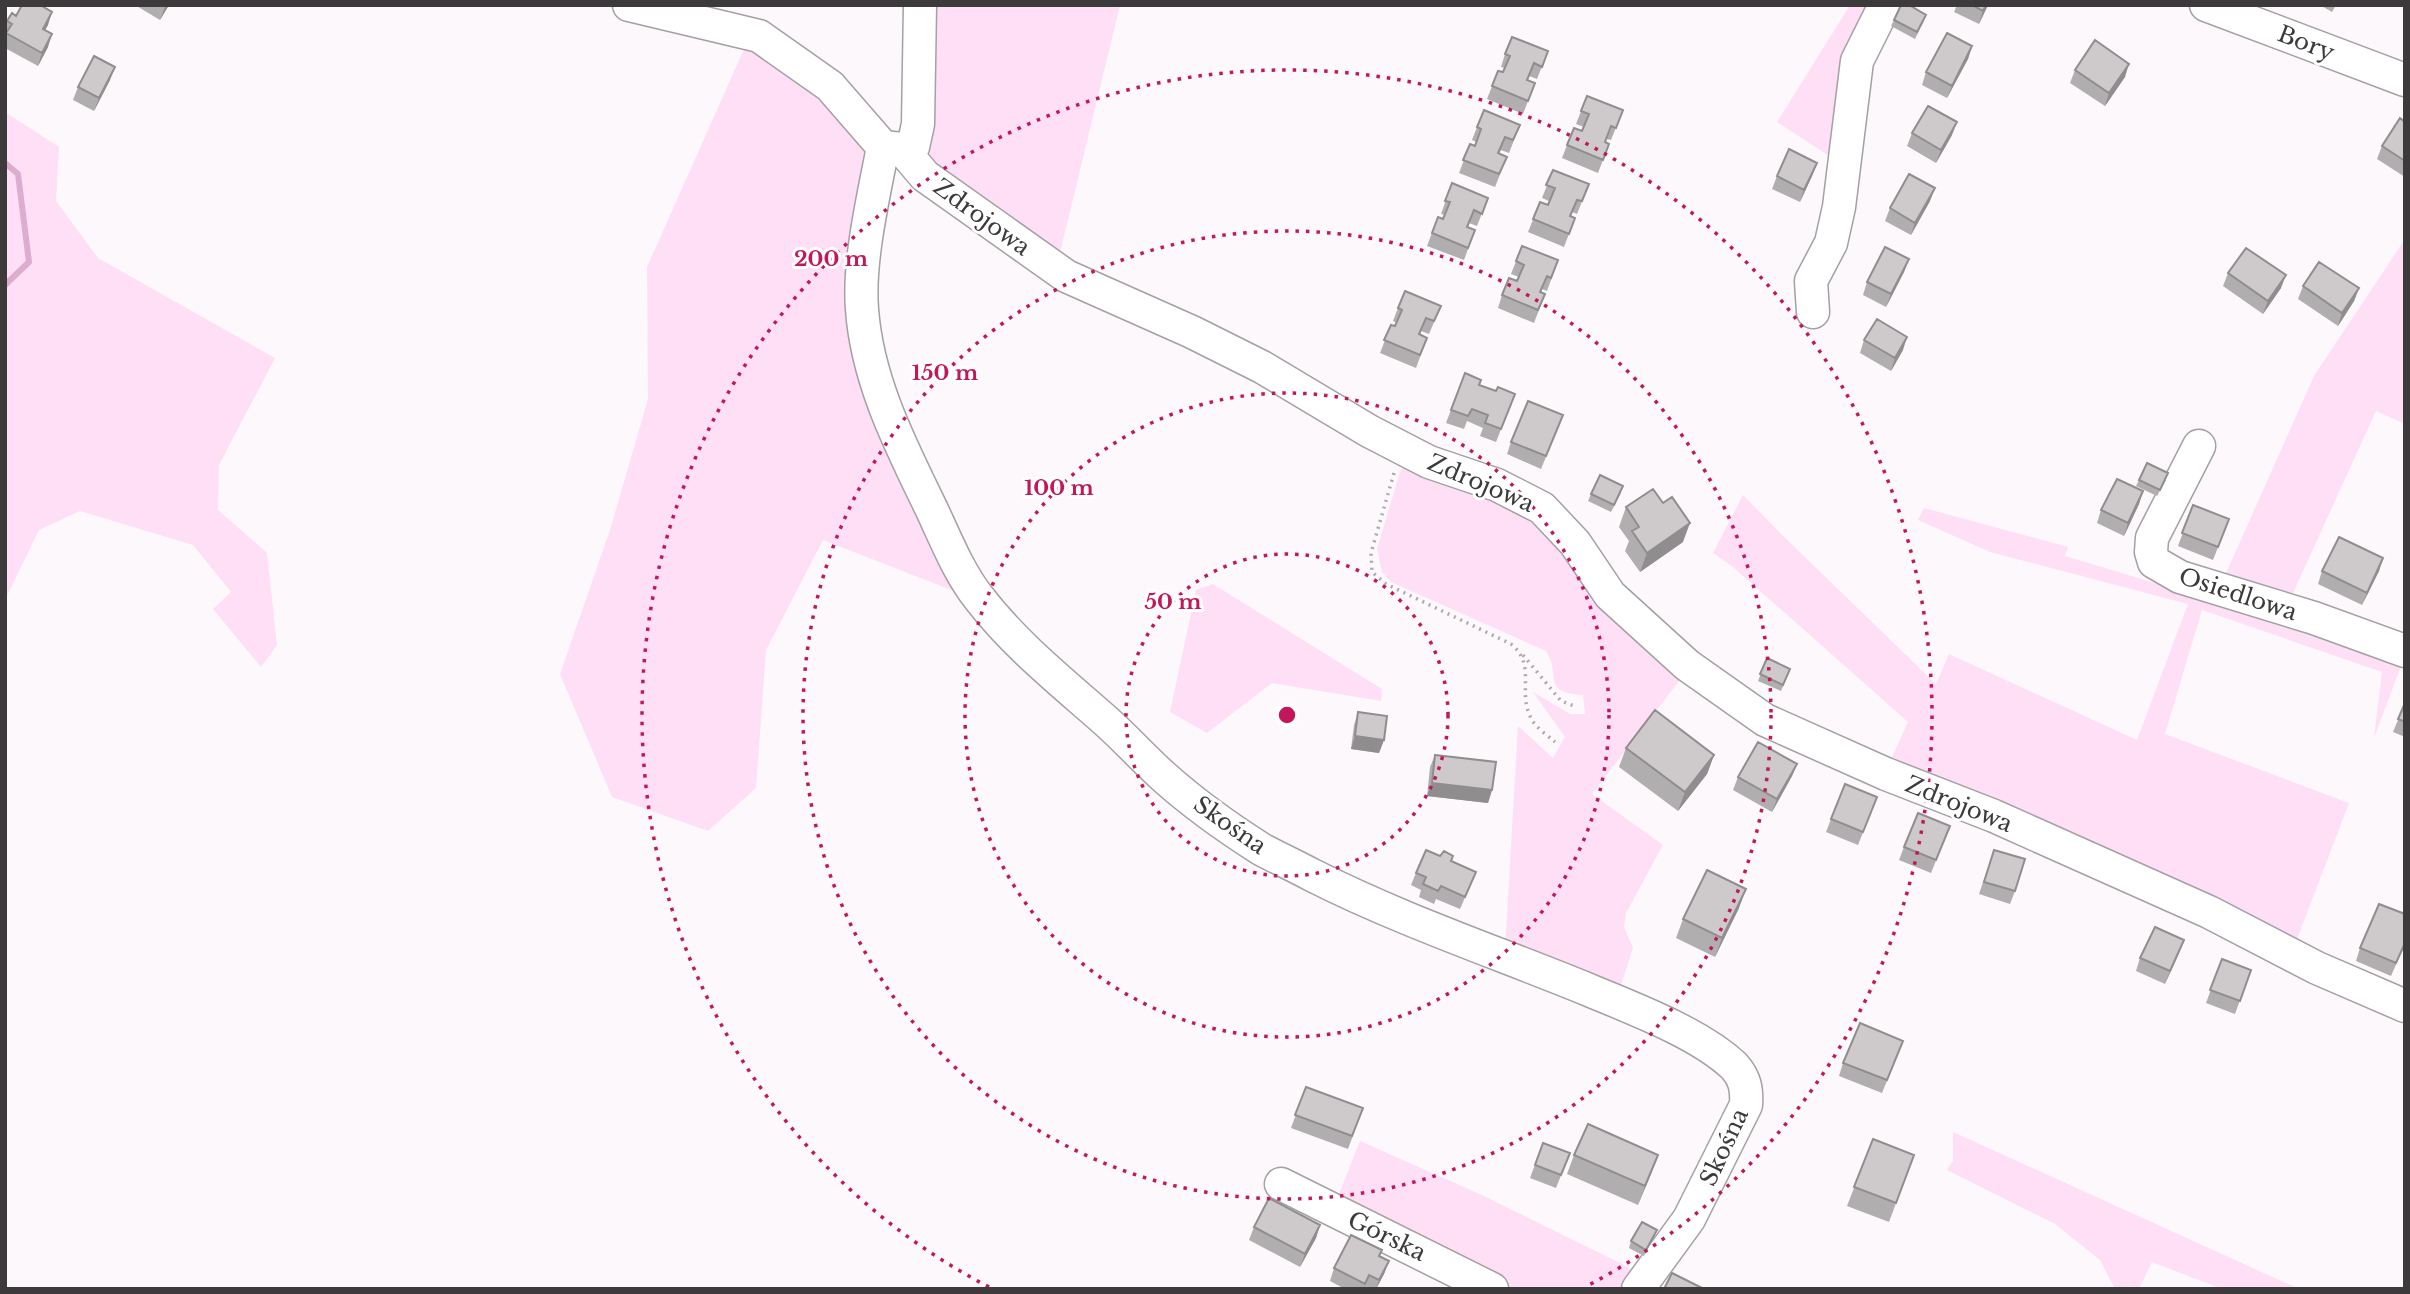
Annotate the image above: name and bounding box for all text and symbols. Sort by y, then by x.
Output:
street label: Bory [2274,19,2339,67]
street label: Zdrojowa [928,173,1036,262]
text: 200 m [794,246,868,272]
text: 150 m [912,360,978,386]
street label: Zdrojowa [1424,448,1539,518]
text: 100 m [1024,475,1094,501]
street label: Osiedlowa [2175,562,2301,626]
text: 50 m [1144,589,1202,615]
centre of rings [1275,703,1299,727]
street label: Zdrojowa [1902,770,2017,838]
street label: Skośna [1188,790,1272,860]
street label: Skośna [1694,1104,1754,1190]
street label: Górska [1343,1205,1431,1267]

